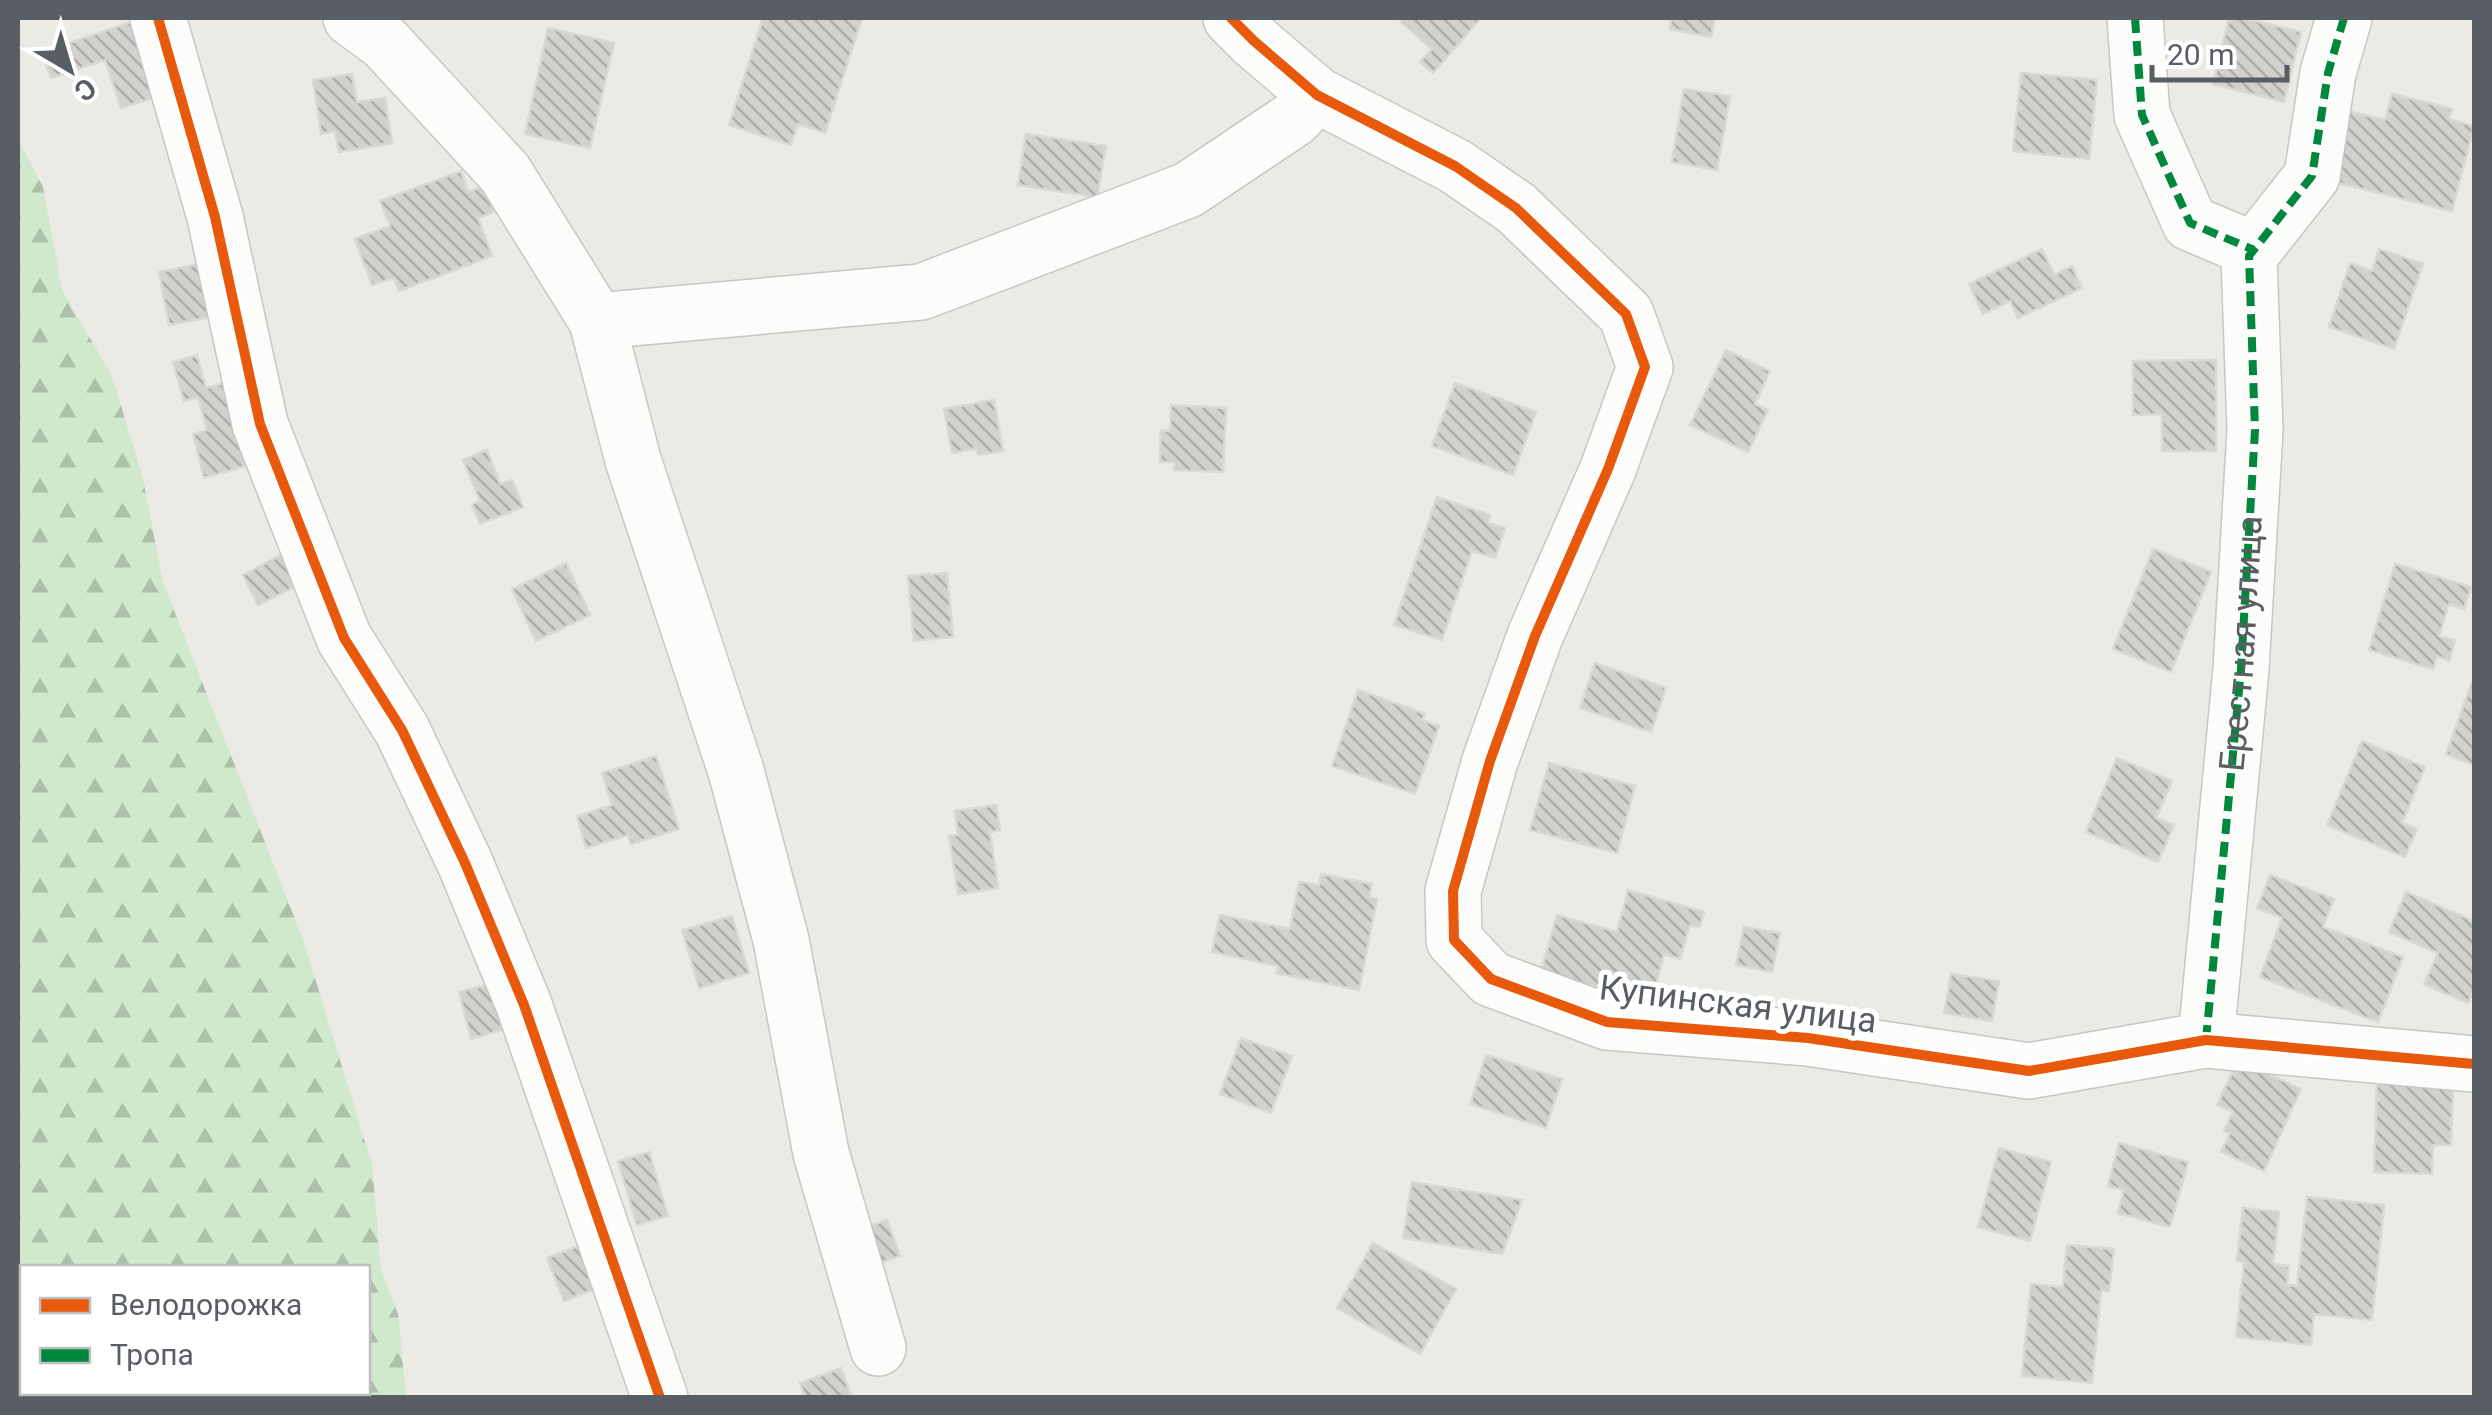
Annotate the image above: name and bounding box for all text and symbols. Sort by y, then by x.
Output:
north arrow [20,20,120,120]
scale bar [2152,20,2287,82]
text: 20 m [2167,37,2234,72]
text: С [68,71,102,108]
street label: Ерестная улица [2211,514,2271,773]
street label: Купинская улица [1597,967,1879,1042]
legend [20,1265,370,1395]
text: Велодорожка [110,1287,302,1322]
text: Тропа [110,1337,194,1372]

